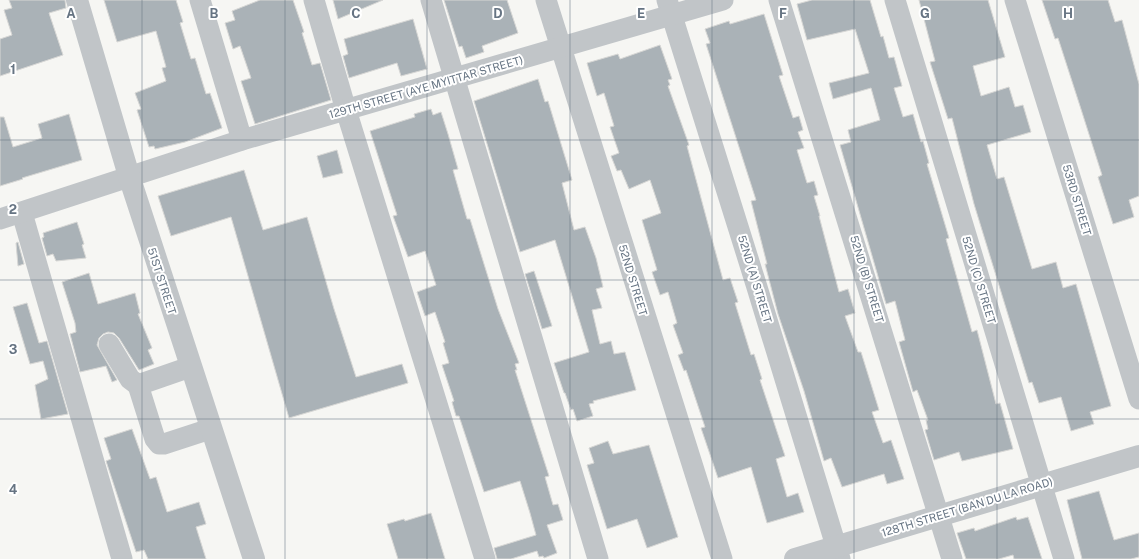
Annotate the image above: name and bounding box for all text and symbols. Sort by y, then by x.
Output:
text: A [66,6,76,21]
text: B [210,6,219,21]
text: C [351,6,361,21]
text: D [493,6,503,21]
text: E [637,6,645,21]
text: F [779,6,787,21]
text: G [920,6,930,21]
text: H [1063,6,1073,21]
street label: 129TH STREET (AYE MYITTAR STREET) [328,53,524,121]
text: 1 [10,62,16,77]
street label: 53RD STREET [1061,163,1094,237]
text: 2 [9,202,17,217]
street label: 52ND (A) STREET [736,234,774,325]
street label: 52ND (B) STREET [848,234,886,324]
street label: 52ND (C) STREET [960,235,998,326]
street label: 52ND STREET [616,243,650,317]
street label: 51ST STREET [146,246,179,316]
text: 3 [9,342,18,357]
street label: 128TH STREET (BAN DU LA ROAD) [880,475,1054,539]
text: 4 [9,482,18,497]

